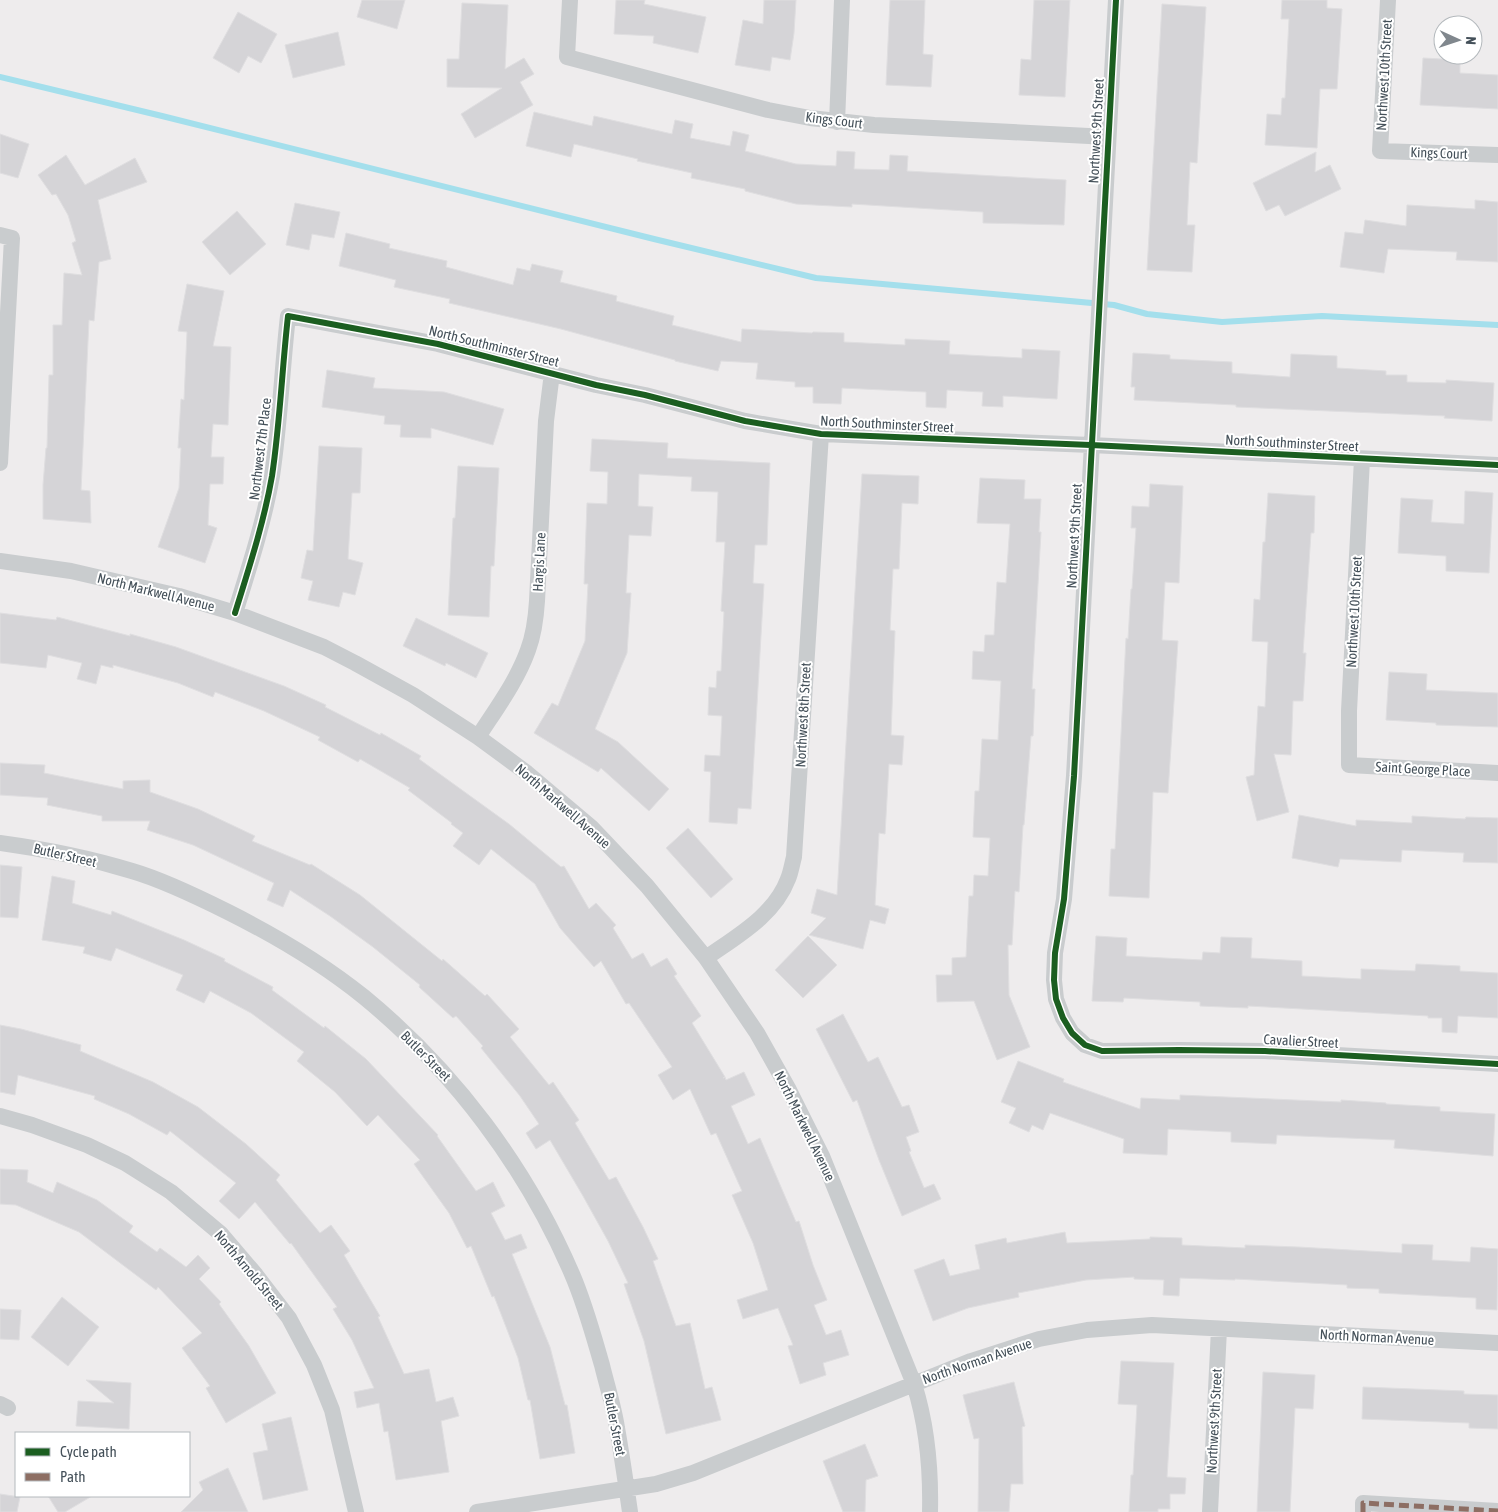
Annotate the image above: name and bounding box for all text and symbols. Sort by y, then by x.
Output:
north arrow [1433,15,1483,65]
street label: Northwest 10th Street [1373,19,1395,131]
text: N [1463,36,1479,45]
street label: Northwest 9th Street [1085,78,1107,184]
street label: Kings Court [805,109,863,131]
street label: Kings Court [1410,144,1468,162]
street label: North Southminster Street [427,322,561,370]
street label: Northwest 7th Place [246,397,274,501]
street label: North Southminster Street [820,413,954,435]
street label: North Southminster Street [1225,432,1359,454]
street label: Northwest 9th Street [1063,483,1085,589]
street label: Hargis Lane [529,532,549,592]
street label: Northwest 10th Street [1343,556,1365,668]
street label: North Markwell Avenue [96,570,216,614]
street label: Northwest 8th Street [792,662,814,768]
street label: Saint George Place [1375,759,1471,779]
street label: North Markwell Avenue [512,760,614,852]
street label: Butler Street [32,840,98,870]
street label: Butler Street [398,1028,454,1084]
street label: Cavalier Street [1263,1031,1339,1051]
street label: North Markwell Avenue [771,1068,839,1184]
street label: North Arnold Street [211,1227,287,1313]
street label: North Norman Avenue [1319,1326,1435,1348]
street label: North Norman Avenue [920,1335,1034,1387]
street label: Northwest 9th Street [1203,1368,1225,1474]
street label: Butler Street [601,1391,629,1457]
legend [15,1432,190,1497]
text: Cycle path [60,1443,117,1460]
text: Path [60,1468,86,1485]

